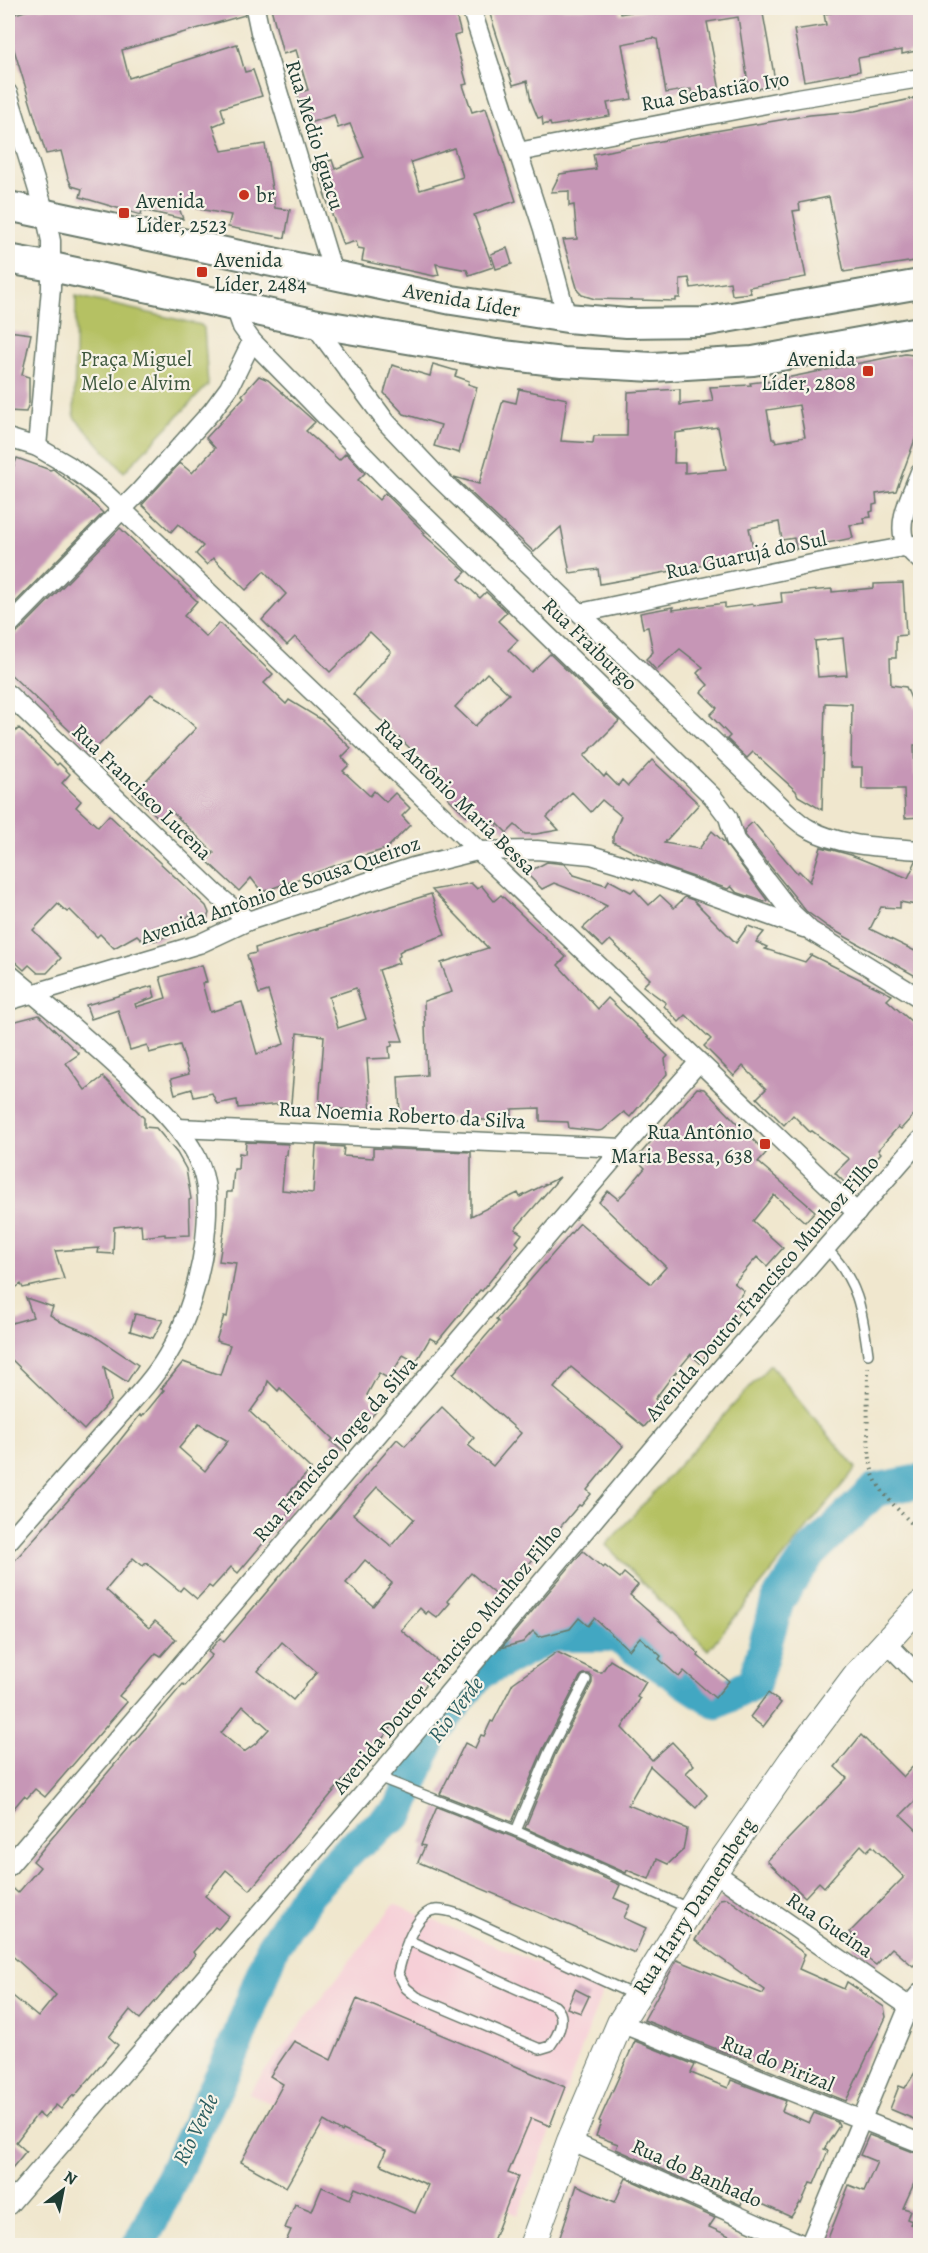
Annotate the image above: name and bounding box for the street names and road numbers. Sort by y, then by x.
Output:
street label: Rua Medio Iguacu [279,57,351,214]
street label: Rua Sebastião Ivo [639,64,791,118]
street label: Avenida Líder [400,276,523,324]
street label: Rua Guarujá do Sul [663,524,829,586]
street label: Rua Fraiburgo [536,591,644,697]
street label: Rua Antônio Maria Bessa [369,713,543,882]
street label: Rua Francisco Lucena [66,718,218,866]
street label: Avenida Antônio de Sousa Queiroz [135,829,424,952]
street label: Rua Noemia Roberto da Silva [278,1095,527,1135]
street label: Avenida Doutor Francisco Munhoz Filho [638,1149,885,1428]
street label: Rua Francisco Jorge da Silva [246,1350,424,1548]
street label: Avenida Doutor Francisco Munhoz Filho [325,1518,568,1800]
street label: Rua Harry Dannemberg [626,1812,762,2000]
street label: Rua Gueina [781,1886,879,1964]
street label: Rua do Pirizal [717,2028,839,2098]
street label: Rua do Banhado [627,2132,767,2214]

